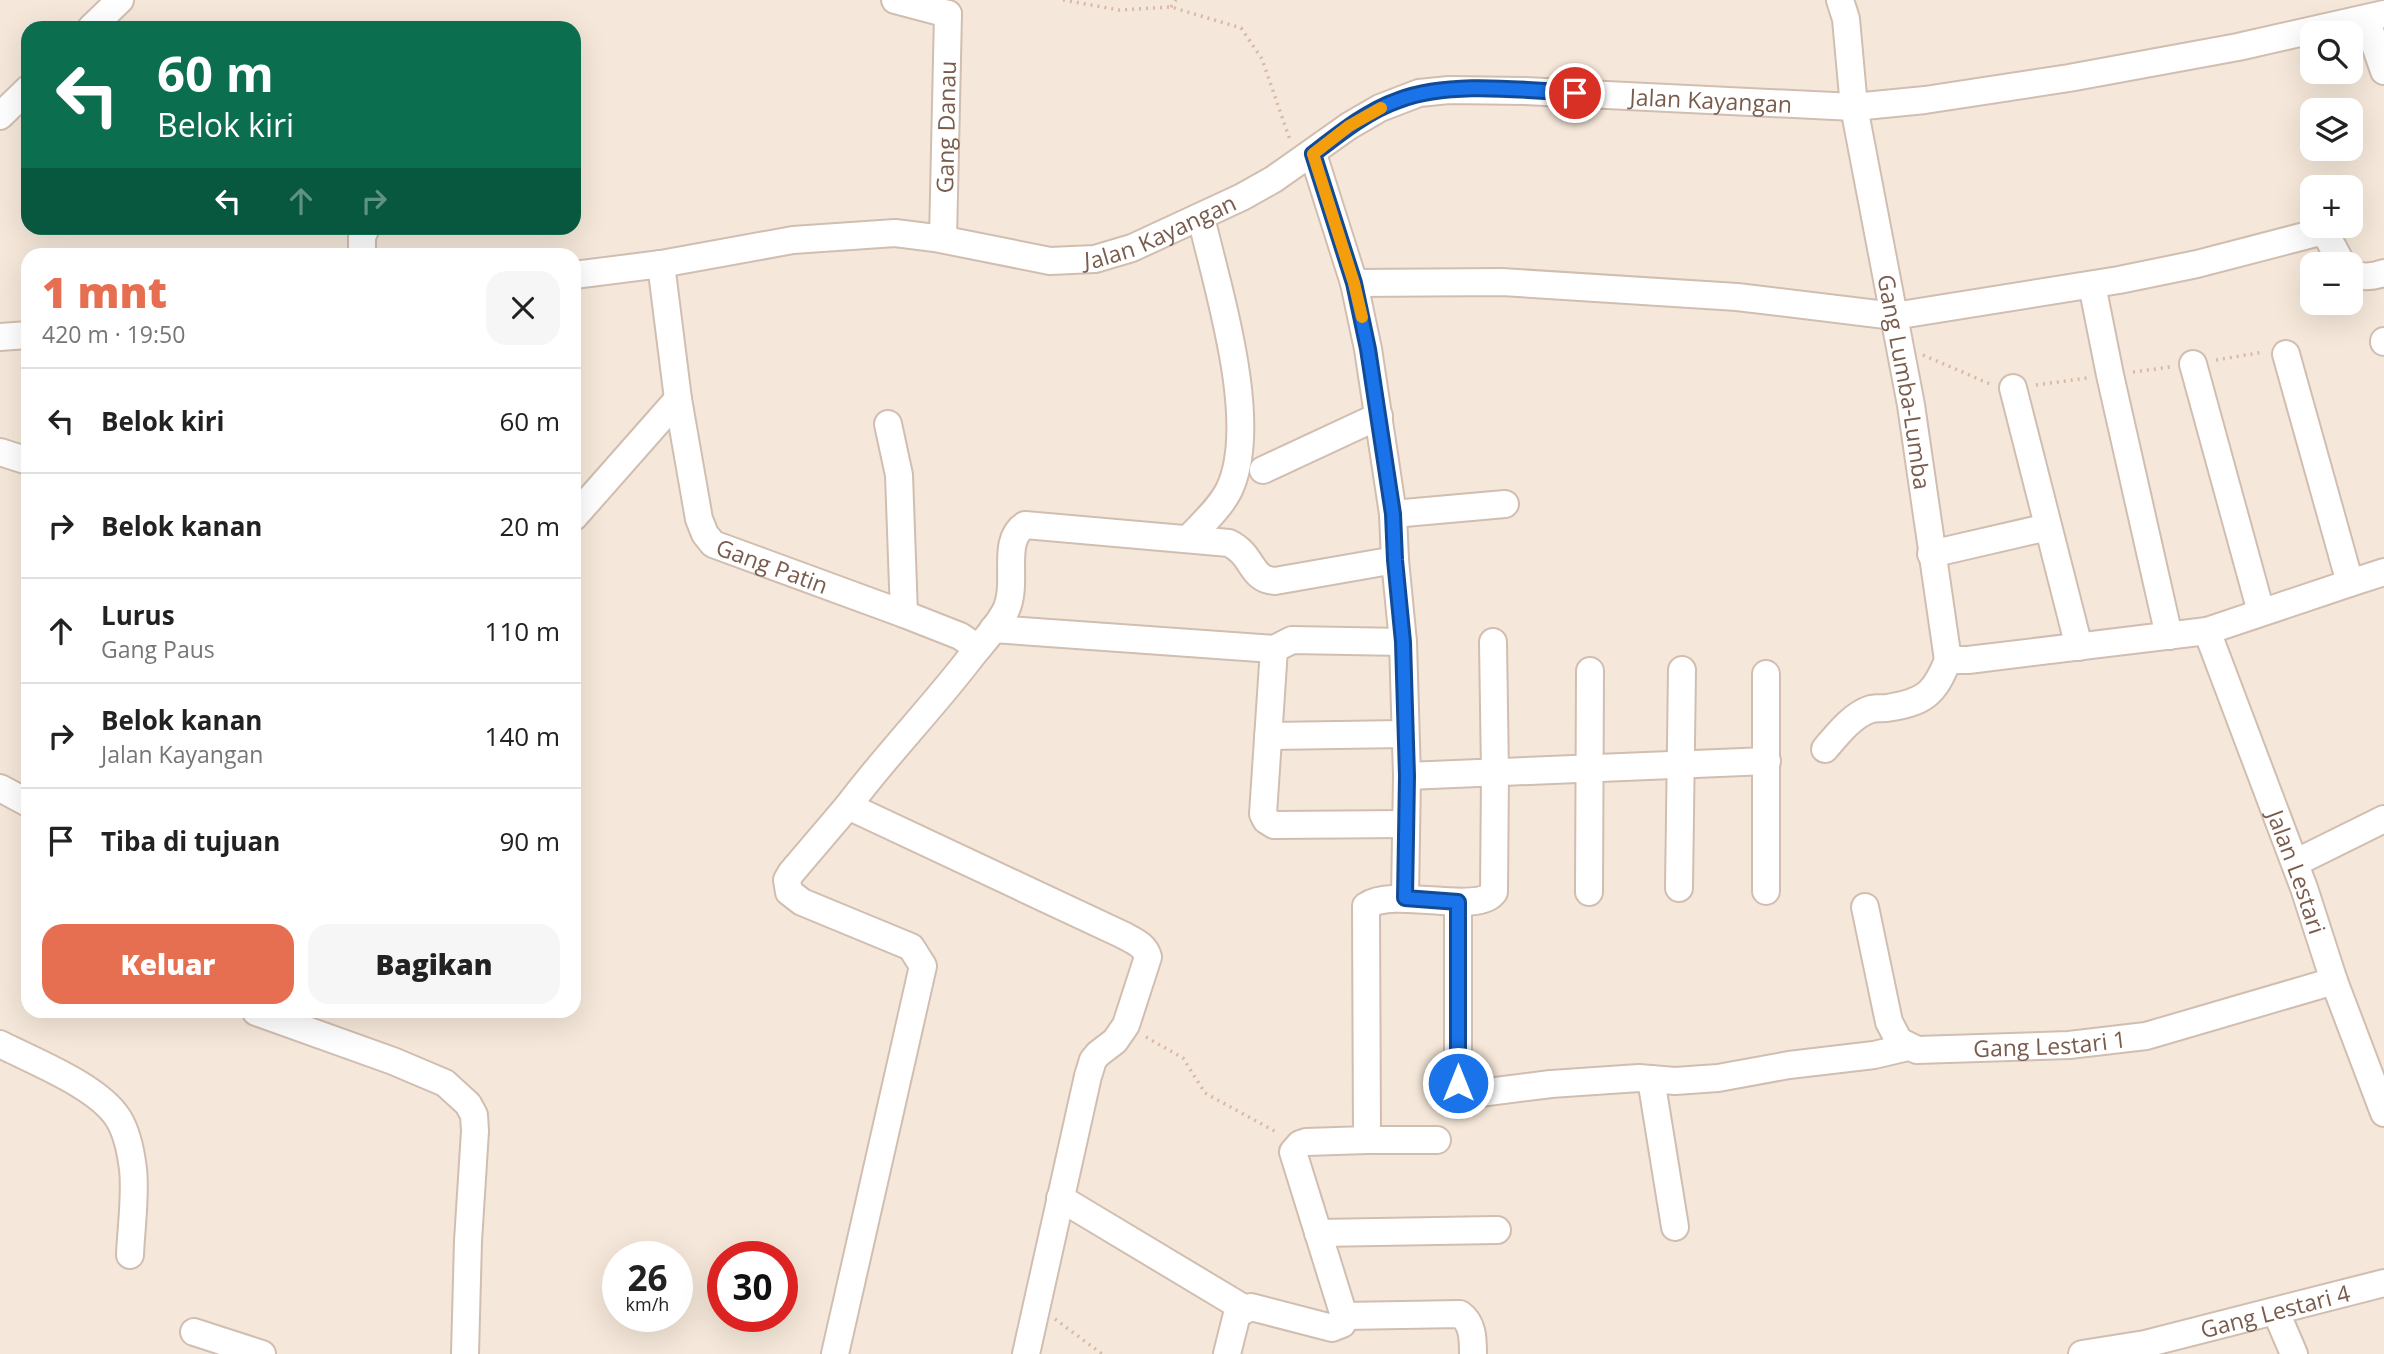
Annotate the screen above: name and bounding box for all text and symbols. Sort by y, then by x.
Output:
map controls [2300,21,2363,315]
button: search [2300,21,2363,84]
text: 60 m [157,40,274,106]
icon: left [42,49,133,140]
street label: Gang Danau [928,60,963,194]
pin [1545,63,1605,123]
icon: arrive [1556,74,1594,112]
street label: Jalan Kayangan [1627,80,1793,120]
button: layers [2300,98,2363,161]
text: Belok kiri [157,103,294,146]
button: + [2300,175,2363,238]
icon: left [209,182,247,220]
icon: ahead [282,182,320,220]
icon: right [355,182,393,220]
street label: Jalan Kayangan [1081,186,1241,276]
button: − [2300,252,2363,315]
text: 1 mnt [42,263,167,320]
button: close [486,271,560,345]
street label: Gang Lumba-Lumba [1870,272,1939,492]
text: 420 m · 19:50 [42,318,185,350]
icon: left [42,402,80,440]
text: Belok kiri [101,403,225,439]
text: 60 m [499,403,560,439]
icon: right [42,507,80,545]
text: Belok kanan [101,508,262,544]
text: 20 m [499,508,560,544]
street label: Gang Patin [712,531,833,601]
text: Lurus [101,597,175,633]
icon: ahead [42,612,80,650]
text: 110 m [485,613,560,649]
text: Gang Paus [101,633,215,665]
text: Belok kanan [101,702,262,738]
icon: right [42,717,80,755]
text: 140 m [485,718,560,754]
text: Jalan Kayangan [101,738,263,770]
street label: Jalan Lestari [2259,803,2334,938]
icon: arrive [42,822,80,860]
text: Tiba di tujuan [101,823,280,859]
text: 90 m [499,823,560,859]
button: Keluar [42,924,294,1004]
button: Bagikan [308,924,560,1004]
street label: Gang Lestari 1 [1973,1022,2128,1064]
position arrow [1421,1046,1495,1120]
speed limit sign: 30 [707,1241,798,1332]
text: 26 [627,1254,668,1301]
street label: Gang Lestari 4 [2197,1276,2353,1345]
text: km/h [626,1292,669,1316]

